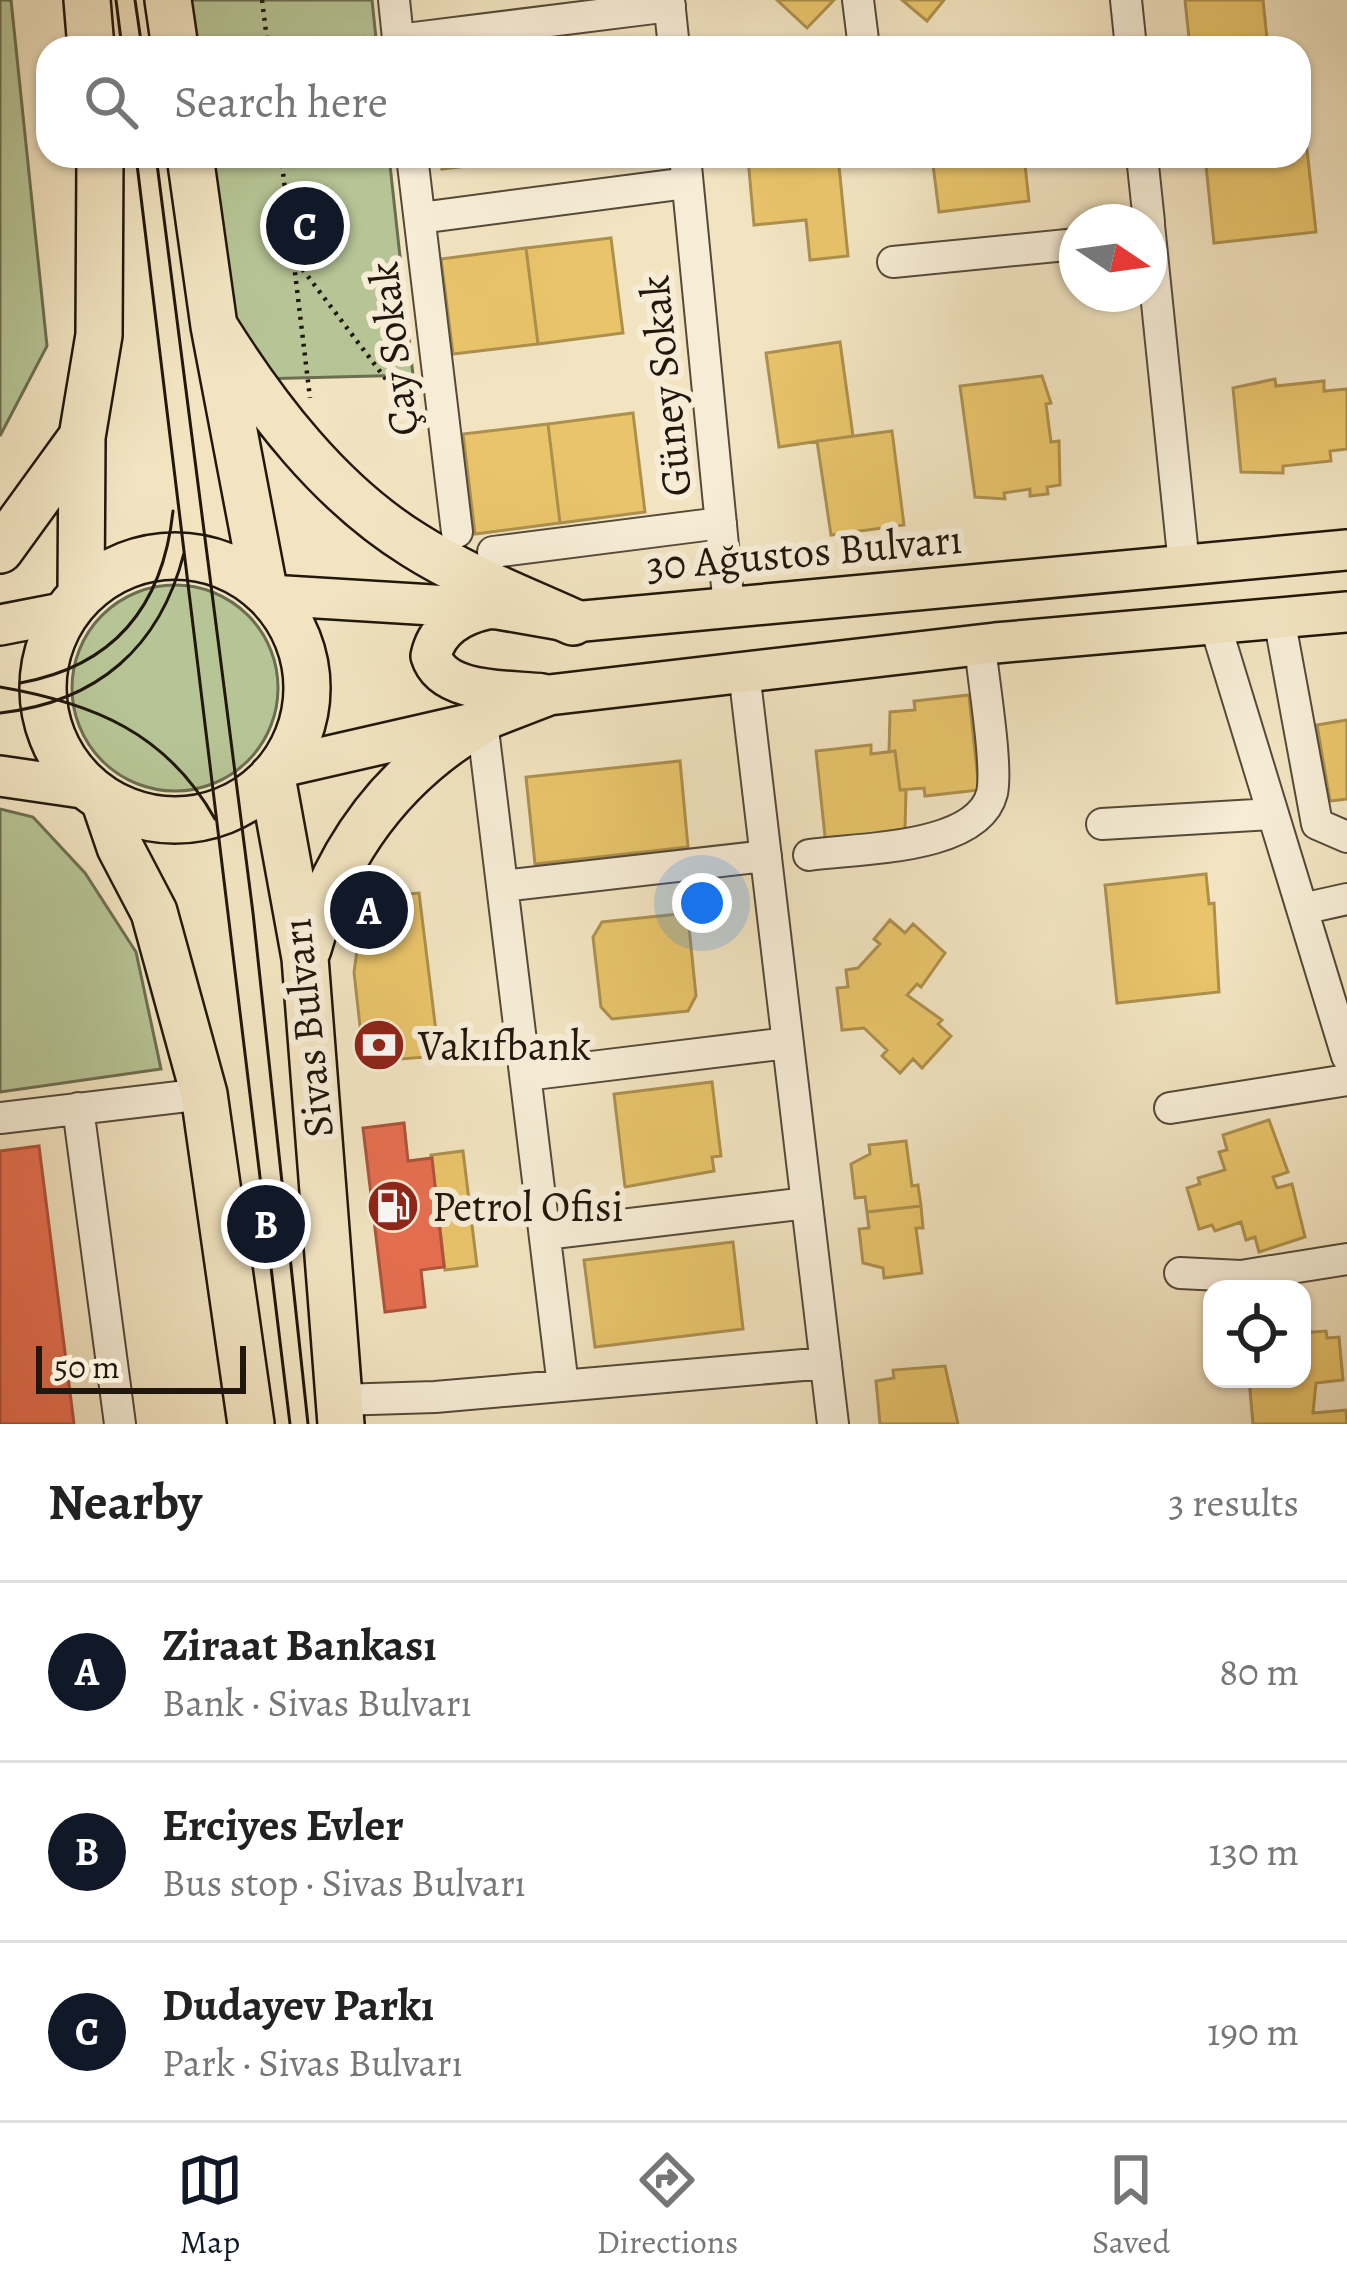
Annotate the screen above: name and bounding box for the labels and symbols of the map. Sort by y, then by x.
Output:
pin: C [266,181,344,271]
north arrow [1059,204,1167,312]
street label: Çay Sokak [354,259,432,439]
street label: Güney Sokak [625,273,705,499]
street label: 30 Ağustos Bulvarı [644,510,964,594]
pin: A [330,865,408,955]
your location [672,873,732,933]
street label: Sivas Bulvarı [267,916,347,1140]
bank icon: Vakıfbank [351,1017,407,1073]
place label: Vakıfbank [417,1017,591,1074]
fuel station icon: Petrol Ofisi [365,1178,421,1234]
place label: Petrol Ofisi [432,1178,624,1235]
pin: B [227,1179,305,1269]
scale bar [36,1340,246,1393]

